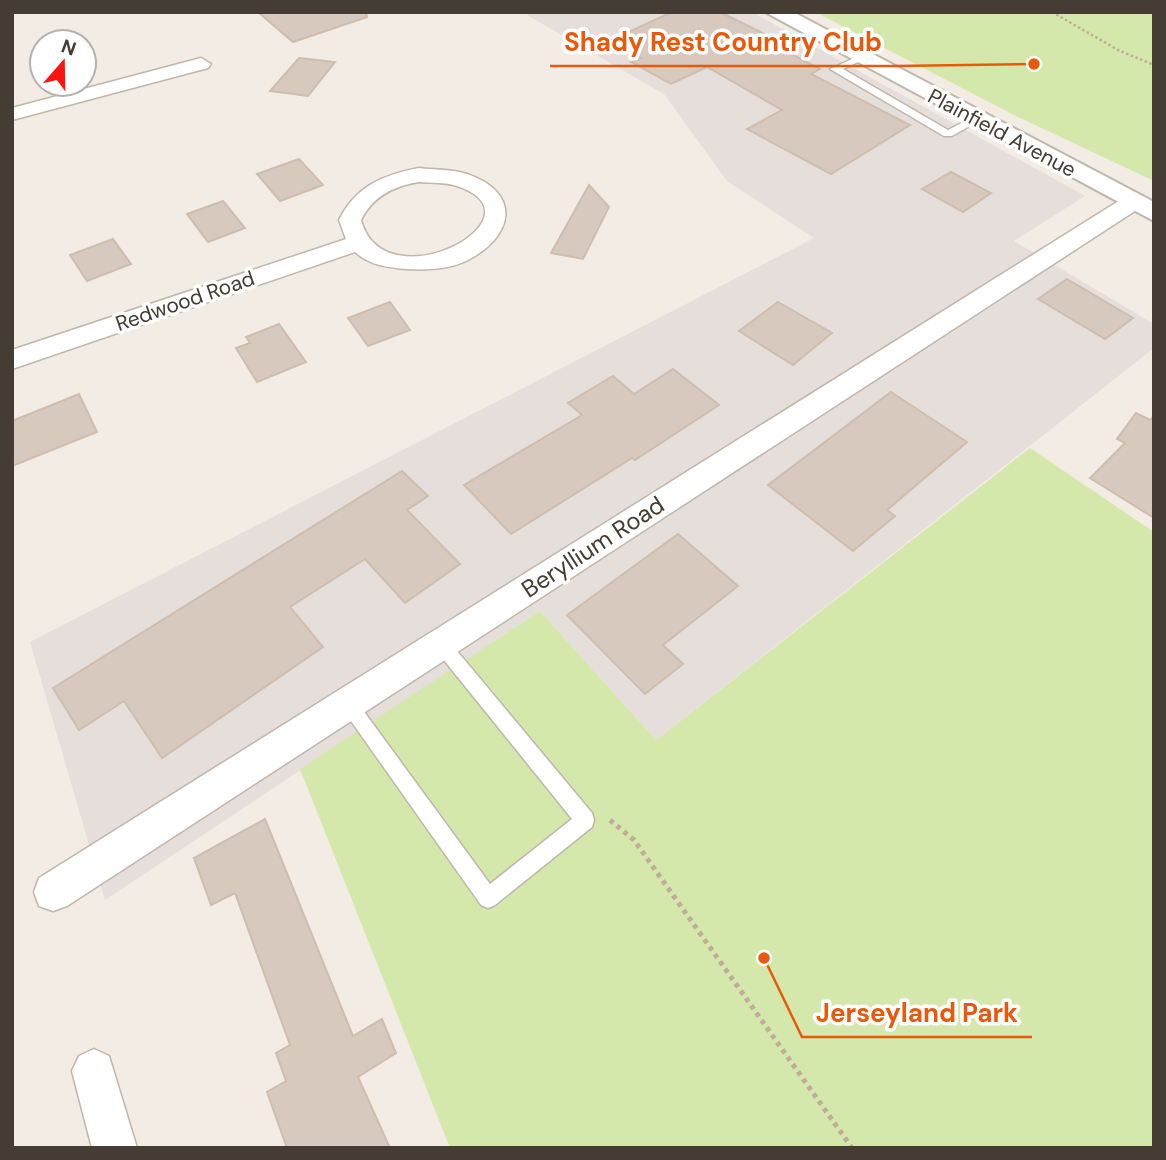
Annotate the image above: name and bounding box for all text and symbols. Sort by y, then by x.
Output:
callout: Shady Rest Country Club [550,19,896,66]
text: Shady Rest Country Club [564,25,882,59]
north arrow [28,28,98,98]
text: N [58,33,79,62]
street label: Plainfield Avenue [923,82,1081,184]
street label: Redwood Road [112,264,258,338]
street label: Beryllium Road [515,489,670,604]
callout: Jerseyland Park [802,990,1032,1037]
text: Jerseyland Park [816,996,1018,1030]

